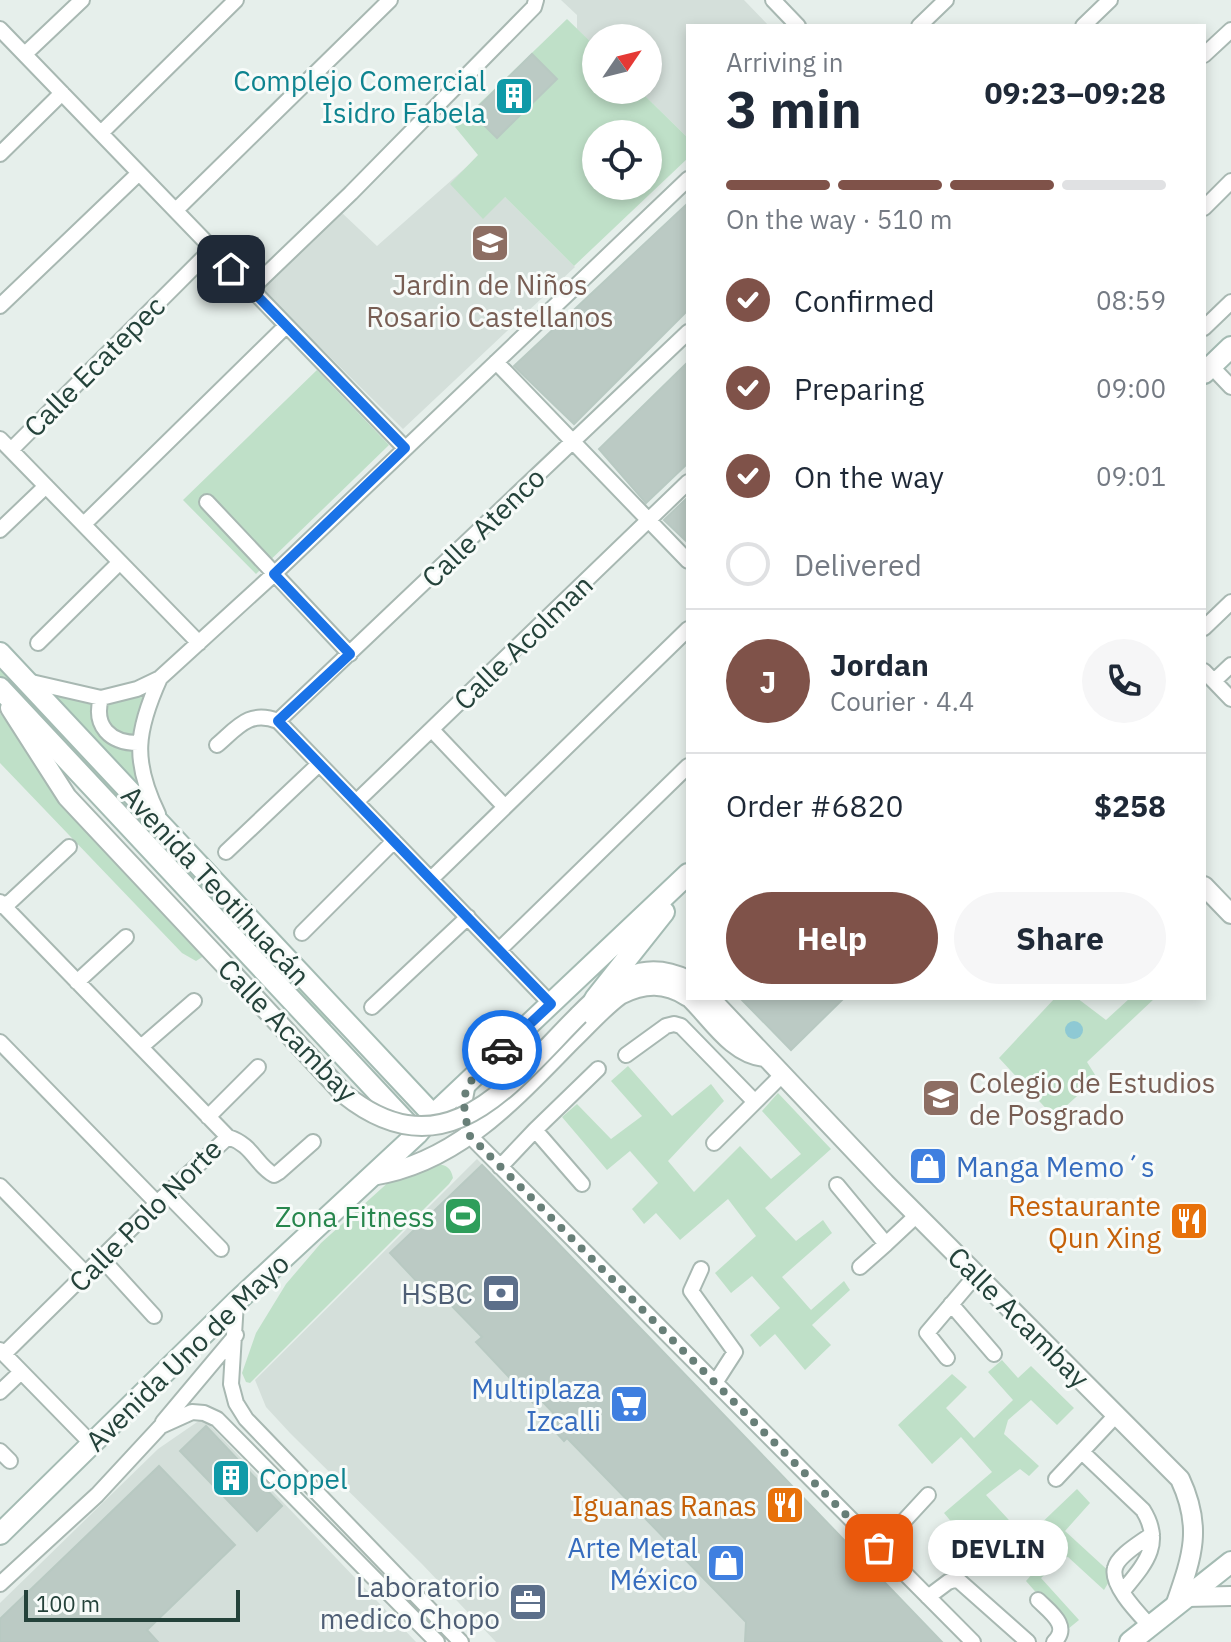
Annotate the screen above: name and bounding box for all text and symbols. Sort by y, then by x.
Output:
north arrow [582,24,662,104]
map controls [582,24,662,200]
text: Arriving in [726,45,843,79]
place label: Complejo Comercial Isidro Fabela [233,62,486,131]
text: 09:23–09:28 [985,73,1166,112]
building icon: Complejo Comercial Isidro Fabela [493,75,535,117]
text: 3 min [726,75,862,142]
button: locate [582,120,662,200]
text: On the way · 510 m [726,202,952,236]
school or university icon: Jardin de Niños Rosario Castellanos [469,222,511,264]
pin [197,235,265,303]
icon: home [209,247,253,291]
place label: Jardin de Niños Rosario Castellanos [366,266,614,335]
icon: check [726,278,770,322]
text: Confirmed [794,281,935,320]
text: 08:59 [1096,283,1166,317]
street label: Calle Ecatepec [15,287,173,445]
icon: check [726,366,770,410]
text: Preparing [794,369,924,408]
text: 09:00 [1096,371,1166,405]
icon: check [726,454,770,498]
text: On the way [794,457,944,496]
street label: Calle Atenco [413,459,553,595]
text: 09:01 [1096,459,1166,493]
text: Delivered [794,545,922,584]
street label: Calle Acolman [445,566,601,718]
button: phone [1082,639,1166,723]
text: Jordan [830,645,929,684]
text: J [760,662,776,701]
text: Courier · 4.4 [830,684,974,718]
street label: Avenida Teotihuacán [114,777,318,993]
text: Order #6820 [726,786,903,825]
text: $258 [1094,786,1166,825]
button: Help [726,892,938,984]
button: Share [954,892,1166,984]
street label: Calle Acambay [210,950,366,1110]
courier [462,1010,542,1090]
icon: car [480,1028,524,1072]
place label: Colegio de Estudios de Posgrado [969,1064,1215,1133]
school or university icon: Colegio de Estudios de Posgrado [920,1077,962,1119]
street label: Calle Polo Norte [60,1130,230,1300]
shop icon: Manga Memo´s [907,1145,949,1187]
place label: Manga Memo´s [956,1148,1155,1185]
place label: Restaurante Qun Xing [1008,1187,1161,1256]
sports icon: Zona Fitness [442,1195,484,1237]
place label: Zona Fitness [275,1198,435,1235]
restaurant icon: Restaurante Qun Xing [1168,1200,1210,1242]
street label: Calle Acambay [940,1238,1098,1396]
street label: Avenida Uno de Mayo [77,1245,297,1459]
bank icon: HSBC [480,1272,522,1314]
place label: HSBC [401,1275,473,1312]
place label: Multiplaza Izcalli [471,1370,601,1439]
supermarket icon: Multiplaza Izcalli [608,1383,650,1425]
building icon: Coppel [210,1457,252,1499]
place label: Coppel [259,1460,348,1497]
restaurant icon: Iguanas Ranas [764,1484,806,1526]
place label: Iguanas Ranas [572,1487,757,1524]
pin [845,1514,913,1582]
callout: DEVLIN [927,1520,1067,1576]
icon: bag [857,1526,901,1570]
place label: Arte Metal México [567,1529,698,1598]
text: DEVLIN [951,1531,1045,1565]
shop icon: Arte Metal México [705,1542,747,1584]
place label: Laboratorio medico Chopo [320,1568,500,1637]
office icon: Laboratorio medico Chopo [507,1581,549,1623]
scale bar [24,1586,240,1622]
text: 100 m [36,1589,100,1618]

